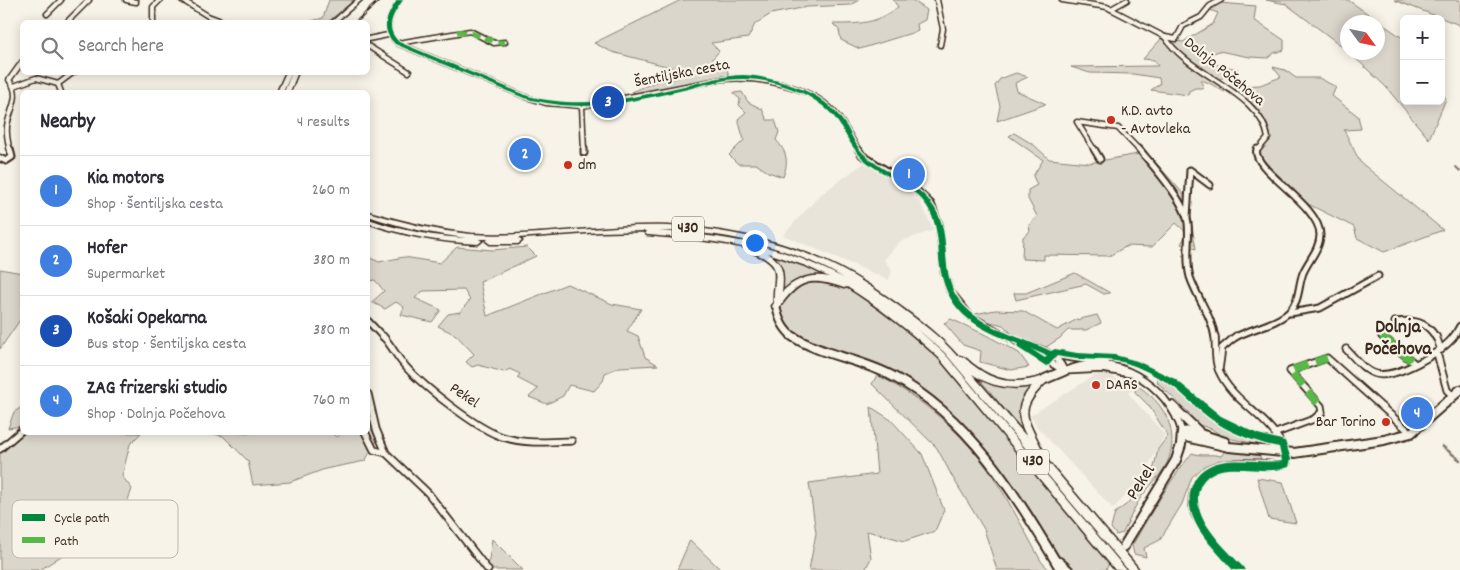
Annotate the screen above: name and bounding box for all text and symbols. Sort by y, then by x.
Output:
north arrow [1340,15,1385,60]
map controls [1400,15,1445,105]
button: + [1400,15,1445,60]
search box [20,20,370,75]
street label: Dolnja Počehova [1179,32,1270,112]
icon: search [38,34,66,62]
text: Search here [78,34,164,61]
street label: Šentiljska cesta [633,53,732,94]
button: − [1400,60,1445,105]
pin: 3 [592,83,624,121]
place label: K.D. avto - Avtovleka [1121,100,1191,141]
text: Nearby [40,108,95,138]
text: 4 results [297,111,350,134]
marker: K.D. avto - Avtovleka [1105,114,1117,126]
pin: 2 [509,135,541,173]
place label: dm [578,154,597,177]
pin: 1 [893,155,925,193]
marker: dm [562,159,574,171]
text: Kia motors [87,166,165,193]
text: 1 [54,179,58,202]
text: 260 m [312,179,350,202]
text: Shop · Šentiljska cesta [87,193,223,216]
road number: 430 [672,216,704,242]
your location [742,230,768,256]
text: Hofer [87,236,127,263]
text: 2 [53,249,60,272]
text: 380 m [313,249,350,272]
text: Supermarket [87,263,165,286]
text: Košaki Opekarna [87,306,206,333]
district label: Dolnja Počehova [1364,315,1433,364]
text: 3 [52,319,60,342]
text: 380 m [313,319,350,342]
text: Bus stop · Šentiljska cesta [87,333,246,356]
place label: DARS [1106,374,1138,397]
text: ZAG frizerski studio [87,376,227,403]
street label: Pekel [444,378,484,415]
marker: DARS [1090,379,1102,391]
text: 4 [53,389,59,412]
text: 760 m [313,389,350,412]
pin: 4 [1401,394,1433,432]
text: Shop · Dolnja Počehova [87,403,225,426]
place label: Bar Torino [1316,411,1376,434]
marker: Bar Torino [1380,416,1392,428]
road number: 430 [1017,450,1049,474]
street label: Pekel [1121,459,1164,506]
legend [12,500,178,558]
text: Cycle path [54,509,110,529]
text: Path [54,532,79,552]

